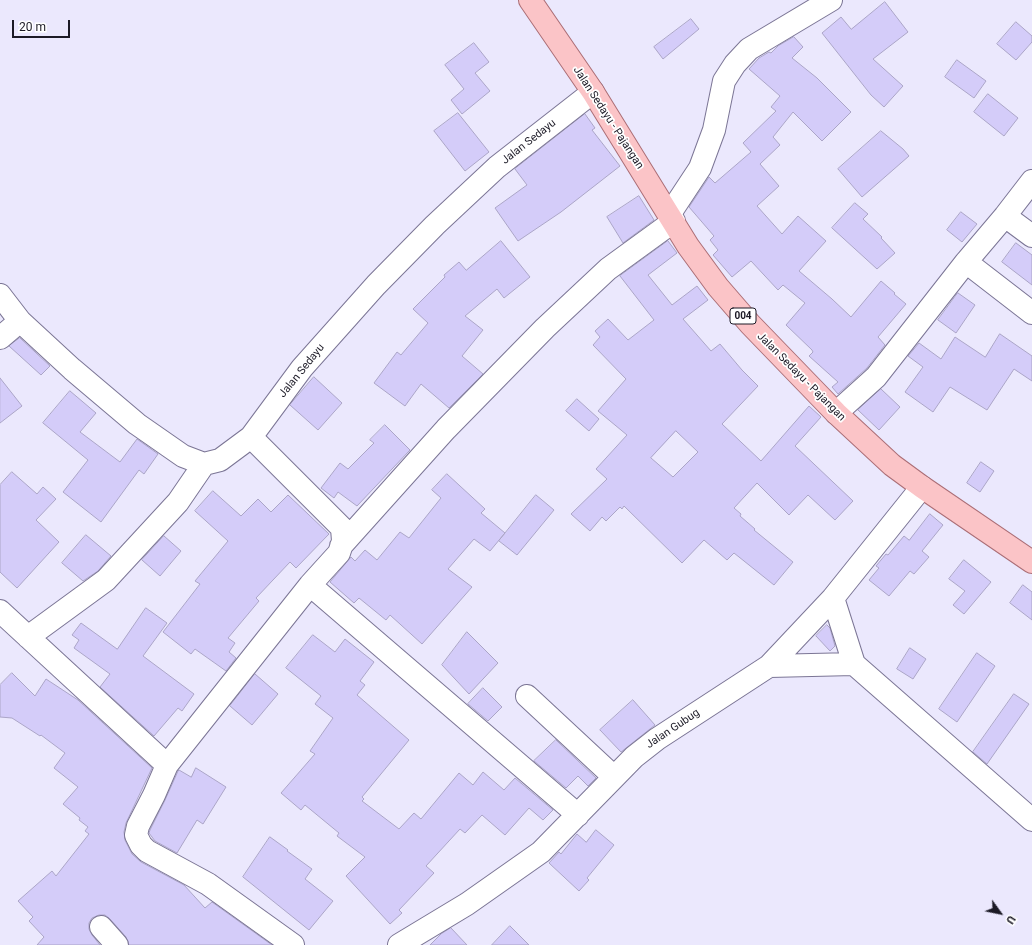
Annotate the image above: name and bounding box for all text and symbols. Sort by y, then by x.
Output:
scale bar [14,12,72,38]
text: 20 m [19,20,46,34]
street label: Jalan Sedayu - Pajangan [570,64,646,172]
street label: Jalan Sedayu [499,117,559,167]
road number: 004 [730,308,756,324]
street label: Jalan Sedayu - Pajangan [754,330,848,424]
street label: Jalan Sedayu [276,341,328,401]
street label: Jalan Gubug [644,706,702,752]
north arrow [980,893,1020,933]
text: U [1003,913,1018,926]

